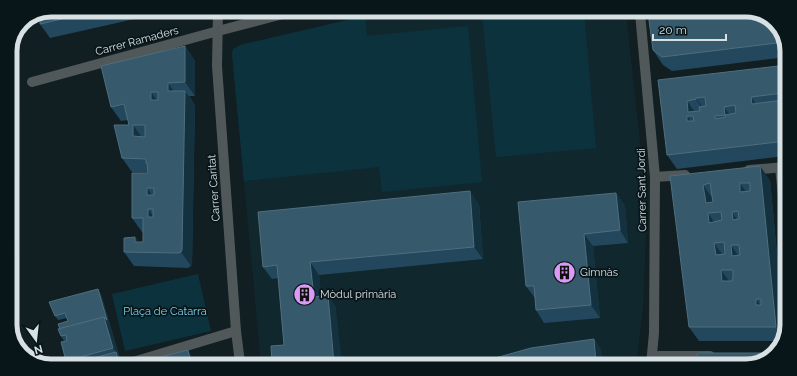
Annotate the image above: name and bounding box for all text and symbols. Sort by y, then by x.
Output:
scale bar [653,16,726,42]
text: 20 m [659,23,687,37]
street label: Carrer Ramaders [94,24,180,58]
street label: Carrer Sant Jordi [635,148,649,232]
street label: Carrer Caritat [205,154,223,222]
building icon: Gimnàs [551,259,577,285]
place label: Gimnàs [580,266,618,279]
building icon: Mòdul primària [291,281,317,307]
place label: Mòdul primària [320,288,396,301]
park label: Plaça de Catarra [123,305,207,318]
north arrow [16,320,56,360]
text: N [33,342,44,357]

